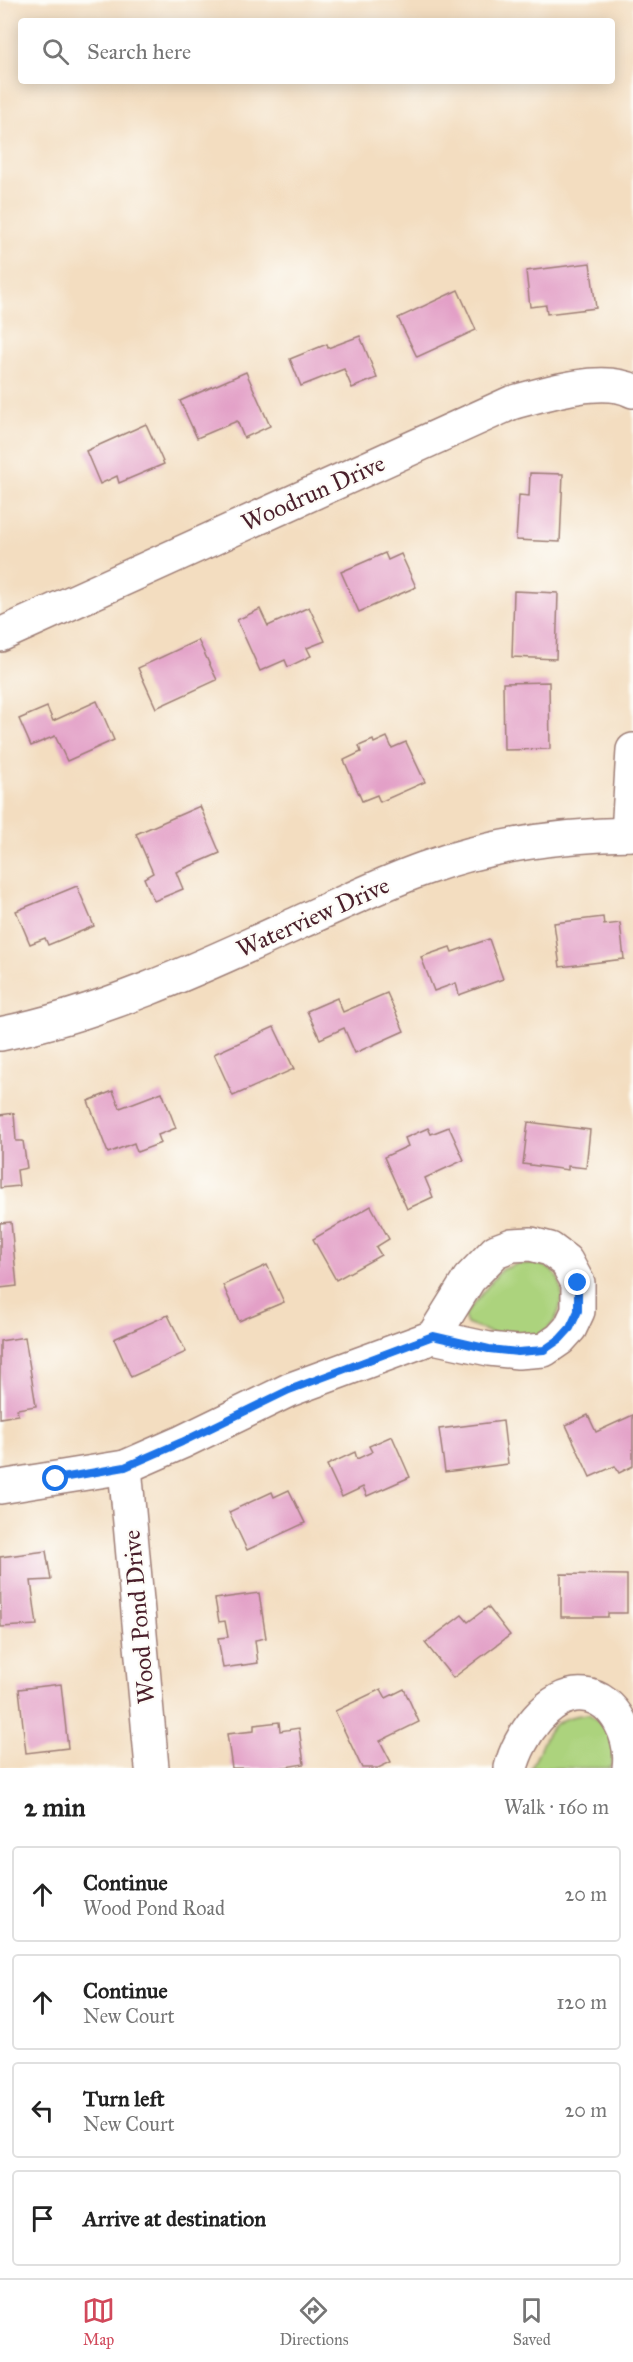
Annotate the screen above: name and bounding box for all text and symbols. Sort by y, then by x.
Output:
search box [18,18,615,84]
icon: search [39,35,72,68]
text: Search here [87,38,191,65]
street label: Woodrun Drive [237,448,389,538]
street label: Waterview Drive [232,870,394,964]
route end [564,1269,590,1295]
route start [42,1465,68,1491]
street label: Wood Pond Drive [116,1529,162,1705]
text: 2 min [24,1791,85,1823]
text: Walk · 160 m [504,1795,609,1819]
text: Continue [83,1869,168,1896]
icon: ahead [26,1878,59,1911]
text: 20 m [564,1882,607,1906]
text: Wood Pond Road [83,1896,225,1920]
text: Continue [83,1977,168,2004]
icon: ahead [26,1986,59,2019]
text: 120 m [556,1990,607,2014]
text: New Court [83,2004,174,2028]
text: Turn left [83,2085,165,2112]
icon: left [26,2094,59,2127]
text: 20 m [564,2098,607,2122]
text: New Court [83,2112,174,2136]
icon: arrive [26,2202,59,2235]
text: Arrive at destination [83,2205,266,2232]
tab: Map [82,2294,115,2349]
tab: Directions [279,2294,348,2349]
tab: Saved [513,2294,551,2349]

